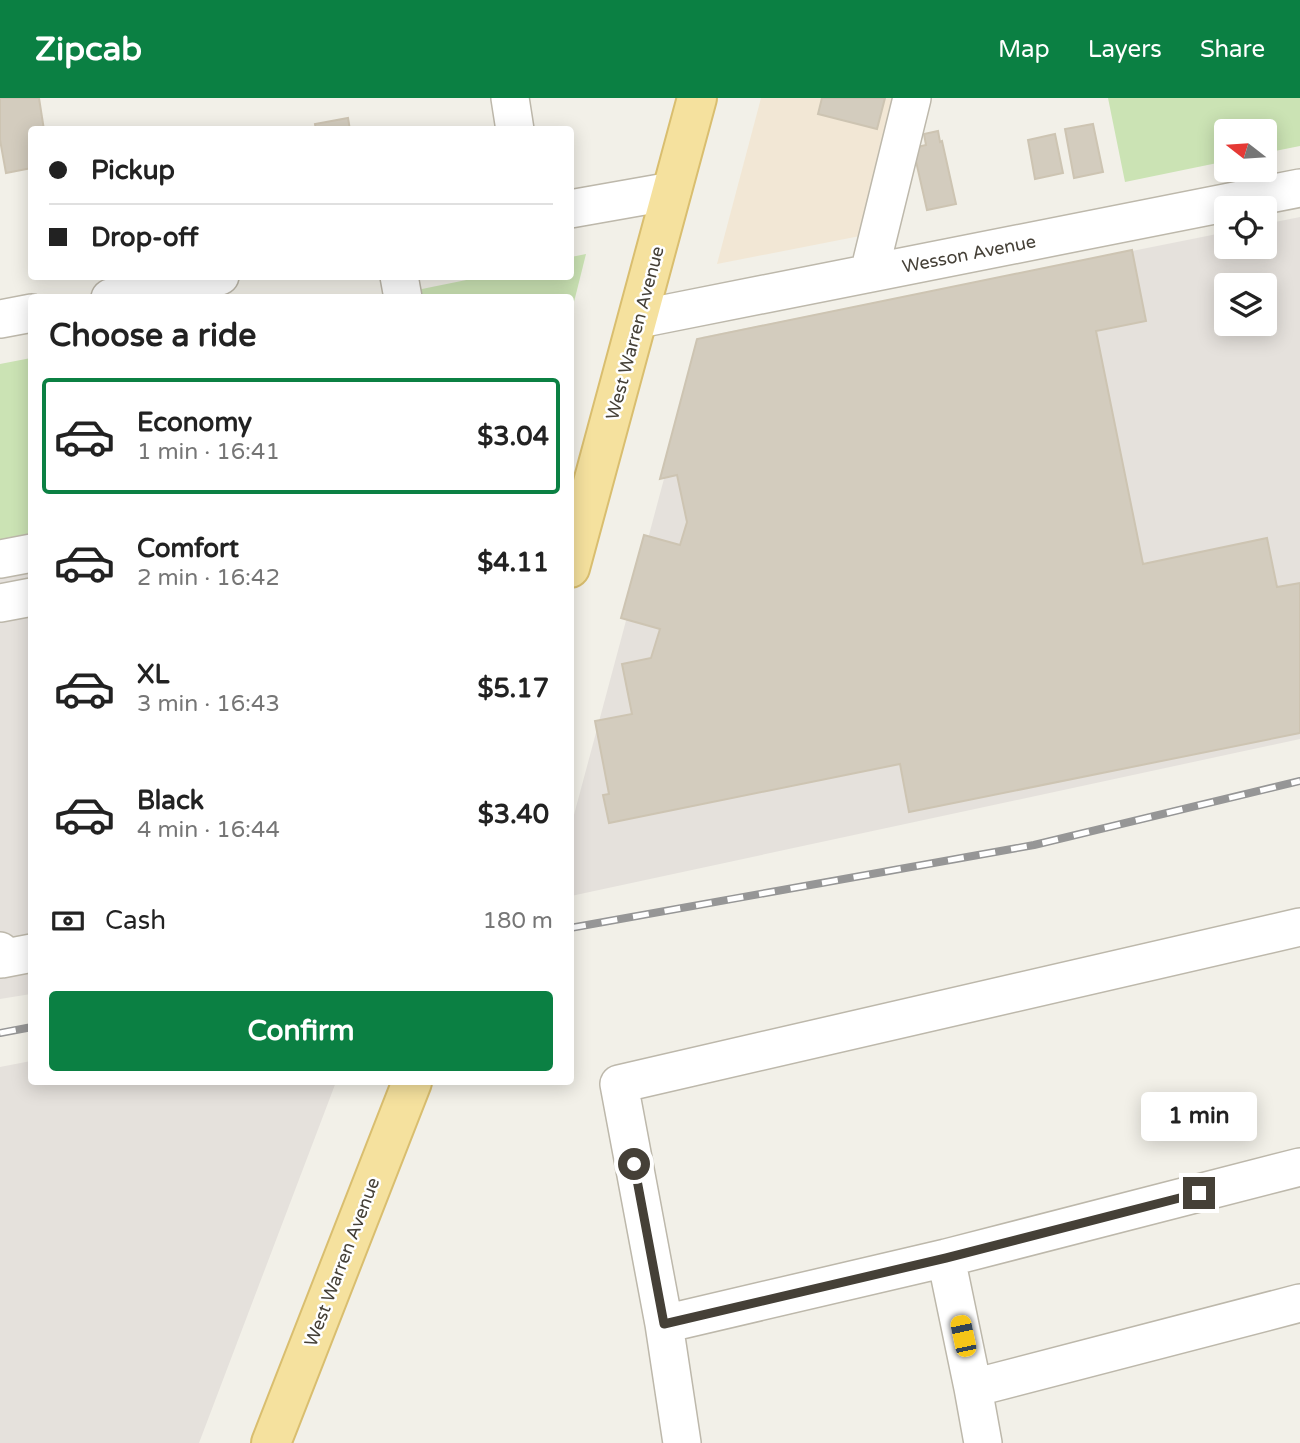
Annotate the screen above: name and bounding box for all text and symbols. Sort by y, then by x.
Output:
text: Zipcab [35,30,142,69]
text: Map [998,35,1050,64]
text: Layers [1088,35,1162,64]
text: Share [1200,35,1265,64]
north arrow [1214,119,1278,182]
map controls [1214,119,1277,336]
text: Pickup [91,155,175,186]
button: locate [1214,196,1277,259]
text: Drop-off [91,222,198,253]
street label: Wesson Avenue [900,230,1038,278]
street label: West Warren Avenue [601,244,669,422]
button: layers [1214,273,1277,336]
text: Choose a ride [49,317,256,355]
icon: car [53,405,116,468]
text: Economy [137,407,252,438]
text: $3.04 [477,421,549,452]
text: 1 min · 16:41 [137,438,280,466]
icon: car [53,531,116,594]
text: Comfort [137,533,239,564]
text: $4.11 [477,547,549,578]
text: 2 min · 16:42 [137,564,280,592]
icon: car [53,657,116,720]
text: XL [137,659,169,690]
text: $5.17 [477,673,549,704]
text: 3 min · 16:43 [137,690,280,718]
icon: car [53,783,116,846]
text: Black [137,785,204,816]
text: $3.40 [478,799,549,830]
text: 4 min · 16:44 [137,816,280,844]
icon: cash [49,902,87,940]
text: Cash [105,905,166,936]
text: 180 m [483,907,553,935]
button: Confirm [49,991,553,1071]
callout: 1 min [1141,1091,1257,1140]
text: 1 min [1168,1102,1230,1130]
route start [618,1148,650,1180]
street label: West Warren Avenue [300,1174,384,1350]
route end [1183,1177,1215,1209]
car [949,1313,978,1359]

